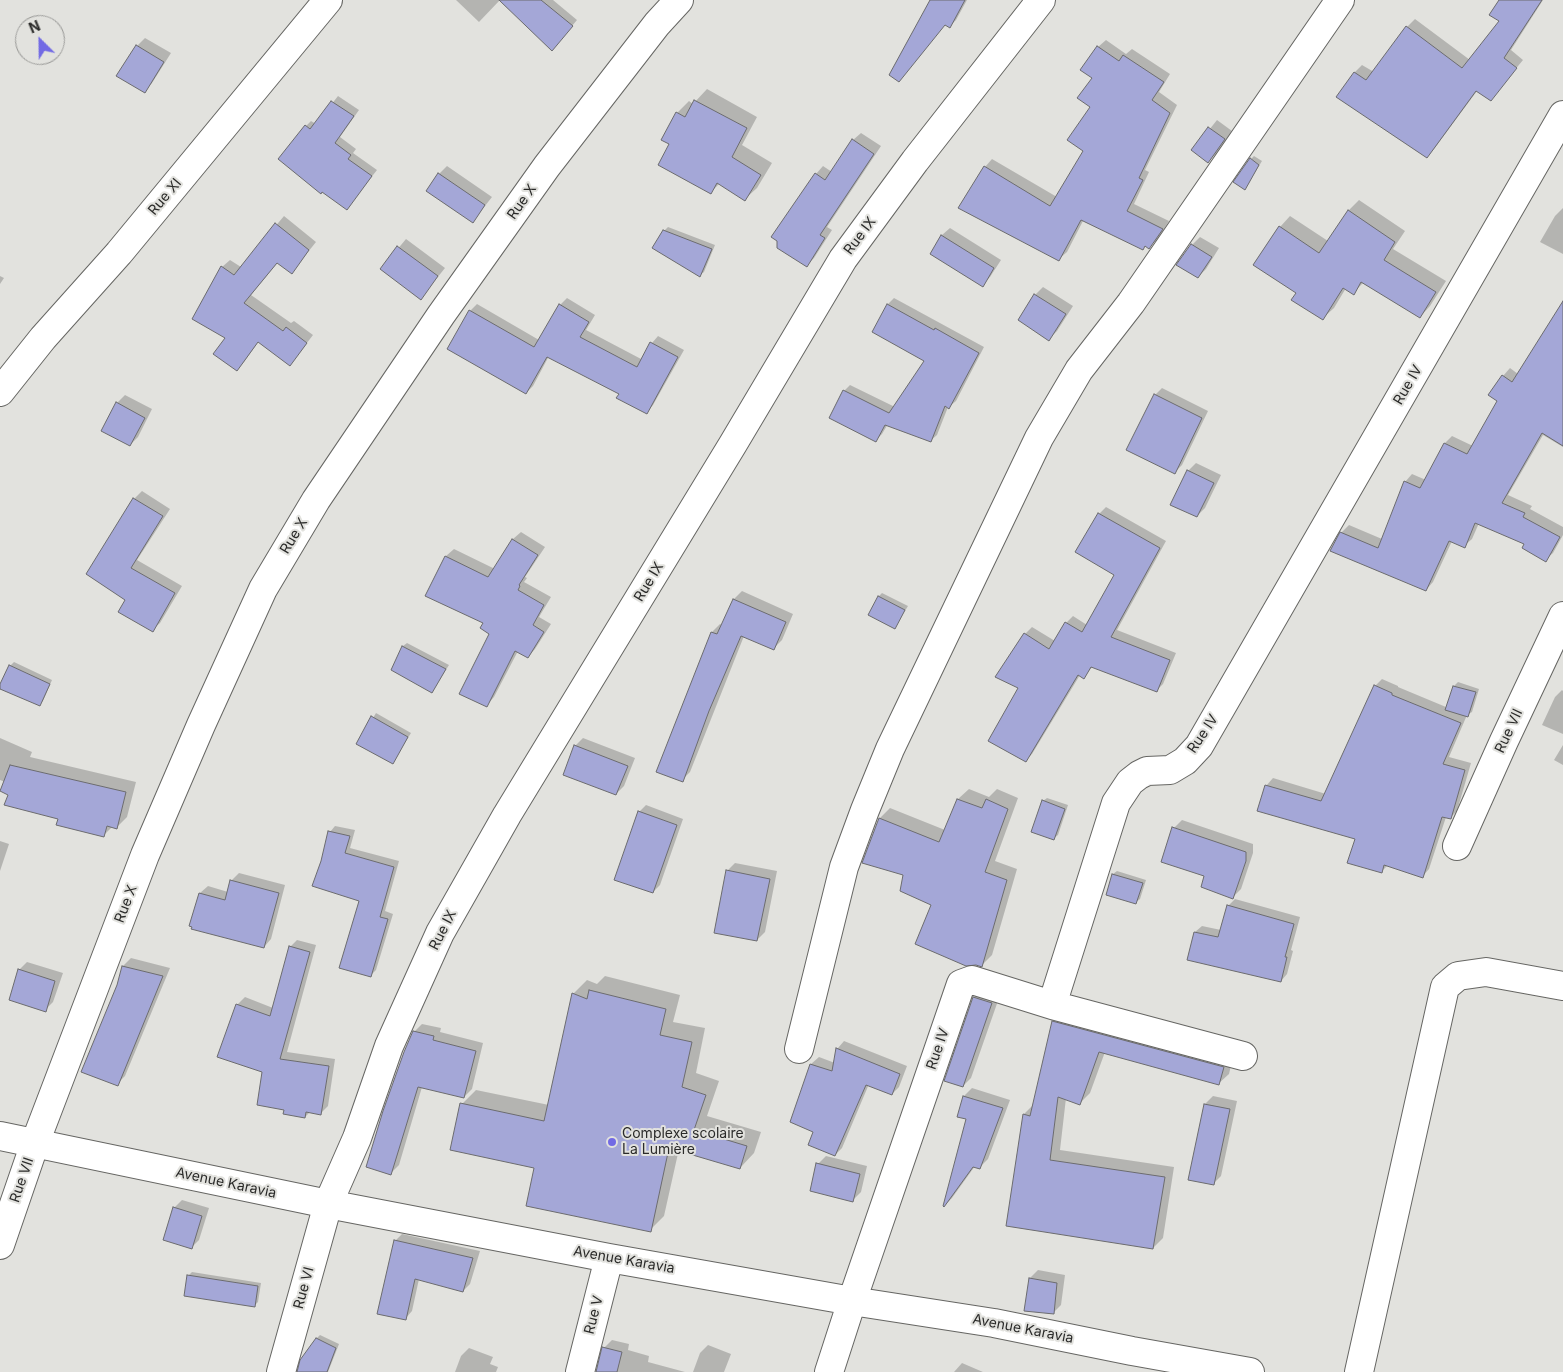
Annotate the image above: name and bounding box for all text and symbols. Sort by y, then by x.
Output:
north arrow [15,15,65,65]
text: N [26,17,43,37]
street label: Rue XI [145,175,185,219]
street label: Rue X [504,181,540,223]
street label: Rue IX [840,214,880,258]
street label: Rue IV [1390,362,1426,408]
street label: Rue X [277,515,311,557]
street label: Rue IX [631,559,667,605]
street label: Rue VII [1492,706,1526,756]
street label: Rue IV [1184,712,1222,756]
street label: Rue X [111,883,141,925]
street label: Rue IX [426,907,460,953]
street label: Rue IV [923,1026,953,1072]
place label: Complexe scolaire La Lumière [622,1126,744,1158]
marker: Complexe scolaire La Lumière [606,1136,618,1148]
street label: Rue VII [6,1155,38,1205]
street label: Avenue Karavia [174,1164,278,1202]
street label: Avenue Karavia [572,1243,676,1277]
street label: Rue VI [290,1265,318,1311]
street label: Rue V [581,1294,607,1336]
street label: Avenue Karavia [971,1311,1075,1347]

